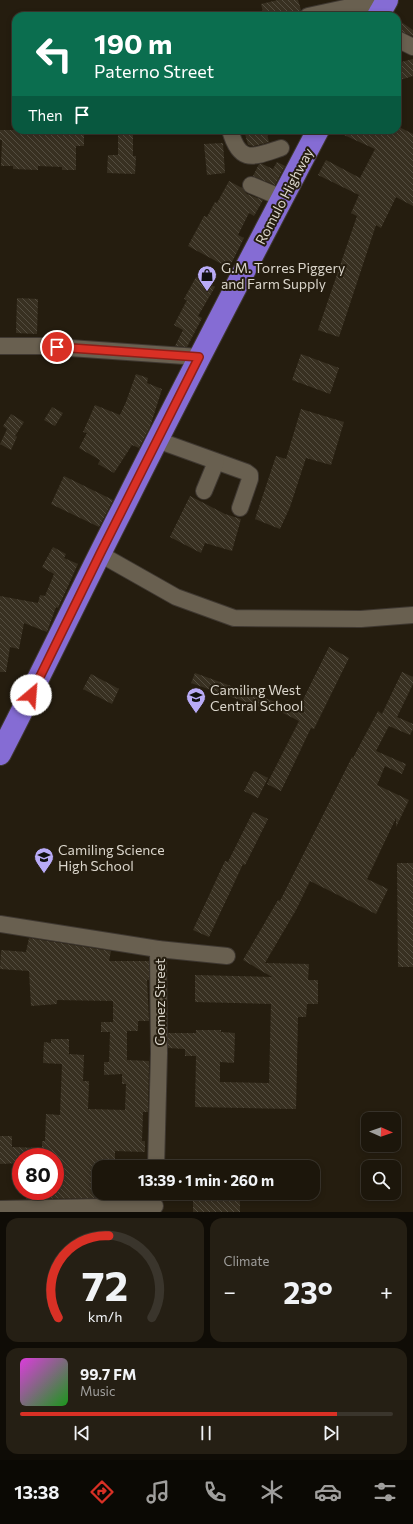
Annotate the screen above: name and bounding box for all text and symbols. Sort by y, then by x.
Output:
text: 190 m [94,26,172,60]
icon: left [28,28,80,80]
text: Paterno Street [94,60,214,82]
icon: arrive [71,104,93,126]
text: Then [28,106,63,124]
street label: Romulo Highway [251,145,317,247]
place label: G.M. Torres Piggery and Farm Supply [221,259,345,292]
shop icon: G.M. Torres Piggery and Farm Supply [196,264,218,292]
pin [40,330,74,364]
icon: arrive [46,336,68,358]
position arrow [10,674,52,716]
place label: Camiling West Central School [210,681,303,714]
school or university icon: Camiling West Central School [185,686,207,714]
place label: Camiling Science High School [58,841,165,874]
school or university icon: Camiling Science High School [33,846,55,874]
street label: Gomez Street [151,958,168,1046]
north arrow [361,1112,401,1152]
map controls [361,1112,401,1200]
speed limit sign: 80 [12,1148,64,1200]
button: search [361,1160,401,1200]
text: 13:39 · 1 min · 260 m [138,1171,274,1189]
text: Climate [224,1253,269,1269]
text: 72 [81,1259,128,1310]
text: 23° [283,1273,333,1310]
text: − [224,1278,236,1305]
text: + [380,1278,393,1305]
text: km/h [87,1307,122,1325]
text: 99.7 FM [80,1365,136,1383]
text: Music [80,1383,115,1399]
icon: previous [71,1422,93,1444]
icon: pause [195,1422,217,1444]
icon: next [320,1422,342,1444]
icon: directions [88,1478,116,1506]
icon: music [144,1478,172,1506]
icon: phone [201,1478,229,1506]
icon: climate [258,1478,286,1506]
icon: car [314,1478,342,1506]
icon: filters [371,1478,399,1506]
text: 13:38 [14,1481,59,1503]

